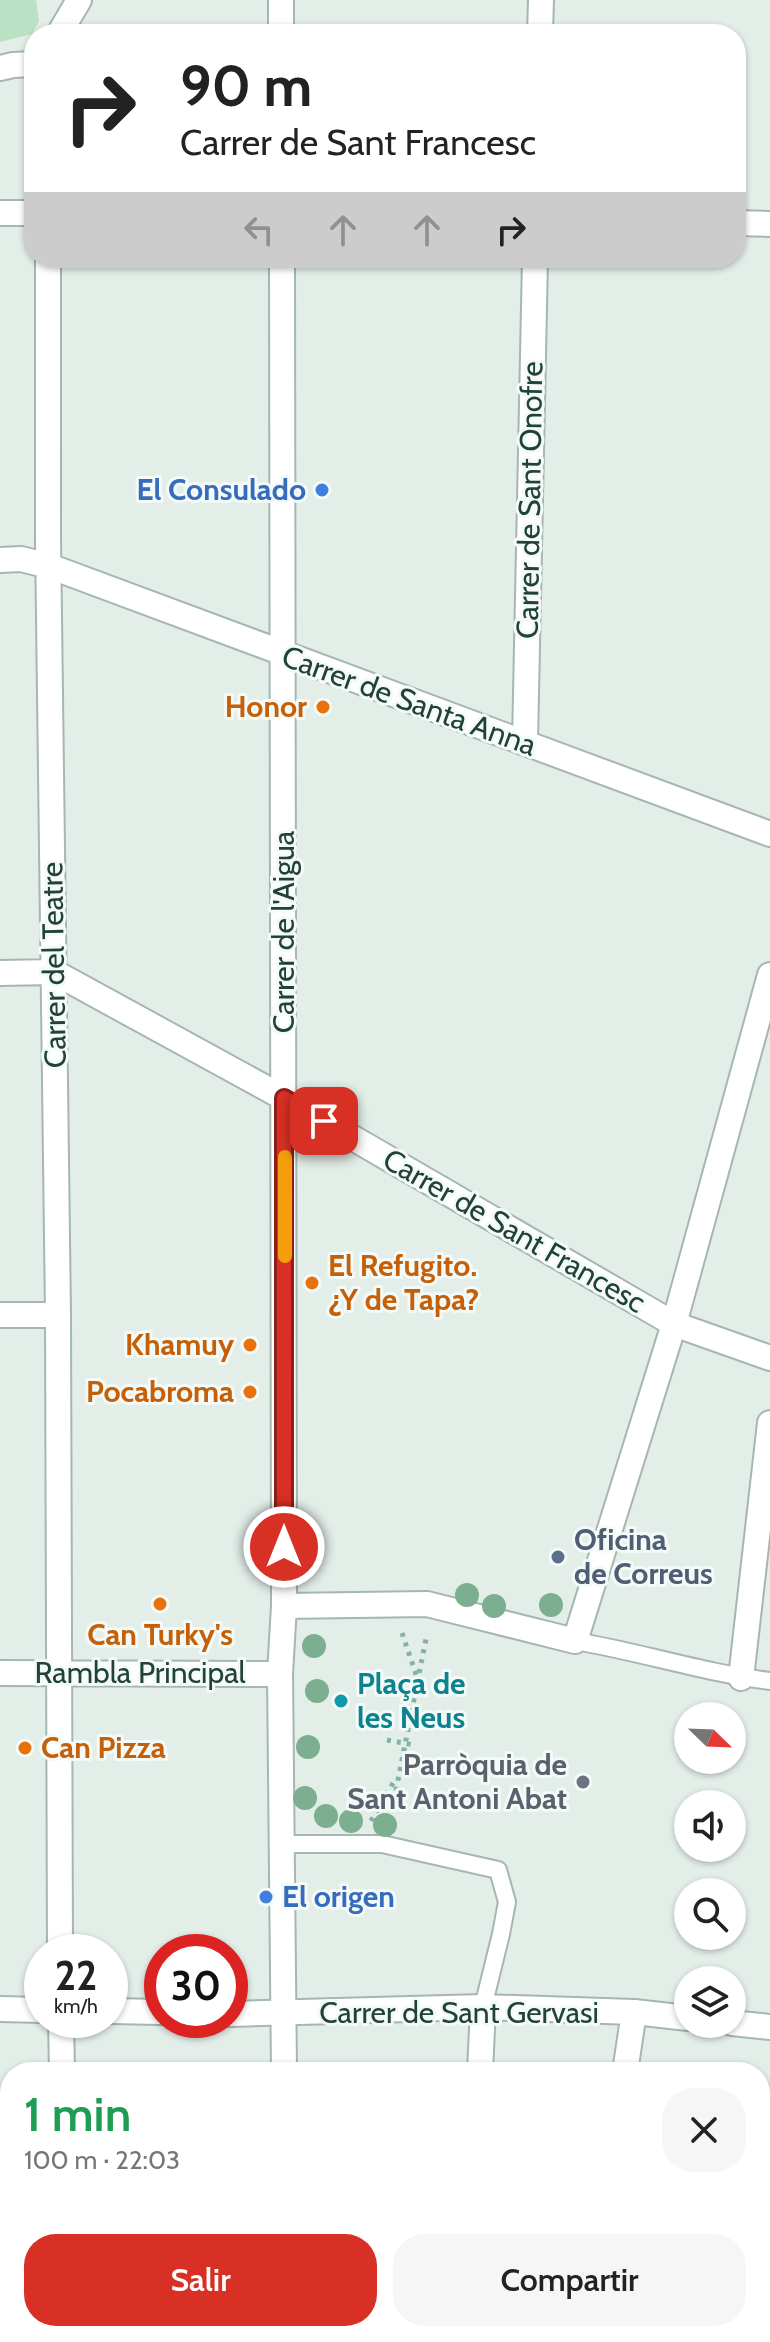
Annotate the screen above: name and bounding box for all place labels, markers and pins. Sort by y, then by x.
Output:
place label: El Consulado [136,471,306,508]
marker: El Consulado [313,481,331,499]
place label: Honor [225,688,307,725]
marker: Honor [314,698,332,716]
pin [290,1087,358,1155]
place label: El Refugito. ¿Y de Tapa? [328,1247,479,1318]
marker: El Refugito. ¿Y de Tapa? [303,1274,321,1292]
place label: Khamuy [125,1326,235,1363]
marker: Khamuy [241,1336,259,1354]
place label: Pocabroma [86,1373,234,1410]
marker: Pocabroma [241,1383,259,1401]
place label: Oficina de Correus [574,1521,713,1592]
marker: Oficina de Correus [549,1548,567,1566]
marker: Can Turky's [151,1595,169,1613]
place label: Can Turky's [87,1616,233,1653]
place label: Plaça de les Neus [357,1665,465,1736]
marker: Plaça de les Neus [332,1692,350,1710]
place label: Can Pizza [41,1729,166,1766]
marker: Can Pizza [16,1739,34,1757]
place label: Parròquia de Sant Antoni Abat [347,1746,567,1817]
marker: Parròquia de Sant Antoni Abat [574,1773,592,1791]
place label: El origen [282,1878,395,1915]
marker: El origen [257,1888,275,1906]

